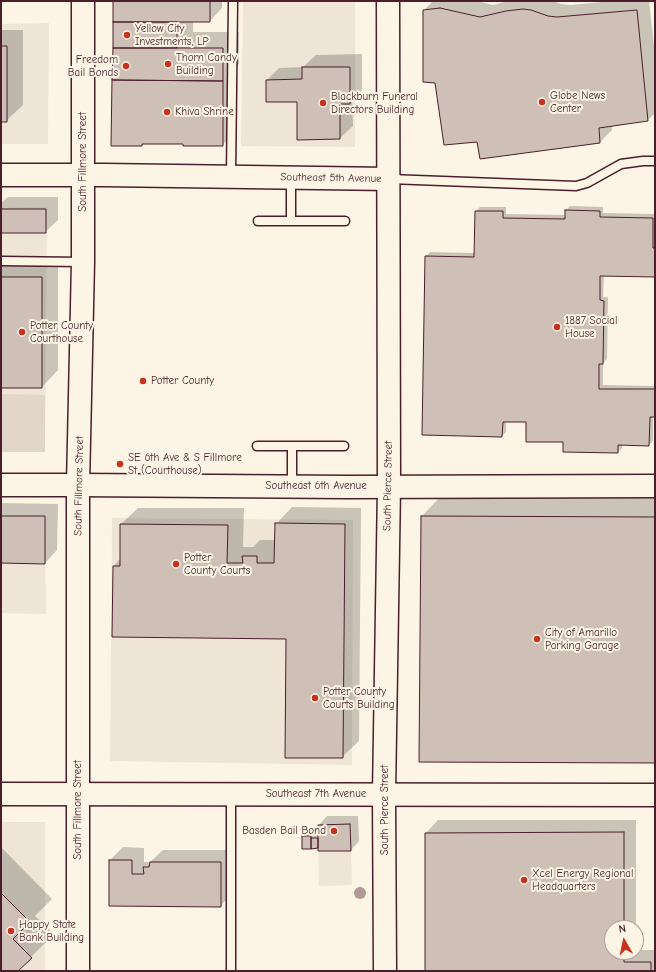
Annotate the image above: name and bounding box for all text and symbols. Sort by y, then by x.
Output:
place label: Yellow City Investments, LP [135,22,209,48]
marker: Yellow City Investments, LP [122,30,132,40]
place label: Thorn Candy Building [176,51,237,77]
place label: Freedom Bail Bonds [68,53,118,79]
marker: Thorn Candy Building [163,59,173,69]
marker: Freedom Bail Bonds [121,61,131,71]
place label: Globe News Center [550,89,605,115]
place label: Blackburn Funeral Directors Building [331,90,418,116]
marker: Globe News Center [537,97,547,107]
marker: Blackburn Funeral Directors Building [318,98,328,108]
place label: Khiva Shrine [175,105,234,119]
marker: Khiva Shrine [162,107,172,117]
street label: South Fillmore Street [76,112,90,212]
street label: Southeast 5th Avenue [280,171,382,185]
place label: 1887 Social House [565,314,617,340]
place label: Potter County Courthouse [30,319,93,345]
marker: 1887 Social House [552,322,562,332]
marker: Potter County Courthouse [17,327,27,337]
place label: Potter County [151,374,214,388]
marker: Potter County [138,376,148,386]
street label: South Fillmore Street [72,436,86,536]
street label: South Pierce Street [381,441,395,531]
place label: SE 6th Ave & S Fillmore St (Courthouse) [128,451,242,477]
marker: SE 6th Ave & S Fillmore St (Courthouse) [115,459,125,469]
street label: Southeast 6th Avenue [265,479,367,493]
place label: Potter County Courts [184,551,250,577]
marker: Potter County Courts [171,559,181,569]
place label: City of Amarillo Parking Garage [545,626,619,652]
marker: City of Amarillo Parking Garage [532,634,542,644]
place label: Potter County Courts Building [323,685,395,711]
marker: Potter County Courts Building [310,693,320,703]
street label: South Fillmore Street [71,760,85,860]
street label: South Pierce Street [378,765,392,855]
street label: Southeast 7th Avenue [266,787,366,801]
place label: Basden Bail Bond [242,824,326,838]
marker: Basden Bail Bond [329,826,339,836]
place label: Xcel Energy Regional Headquarters [532,867,633,893]
marker: Xcel Energy Regional Headquarters [519,875,529,885]
place label: Happy State Bank Building [19,918,84,944]
north arrow [604,920,644,960]
text: N [618,922,627,936]
marker: Happy State Bank Building [6,926,16,936]

